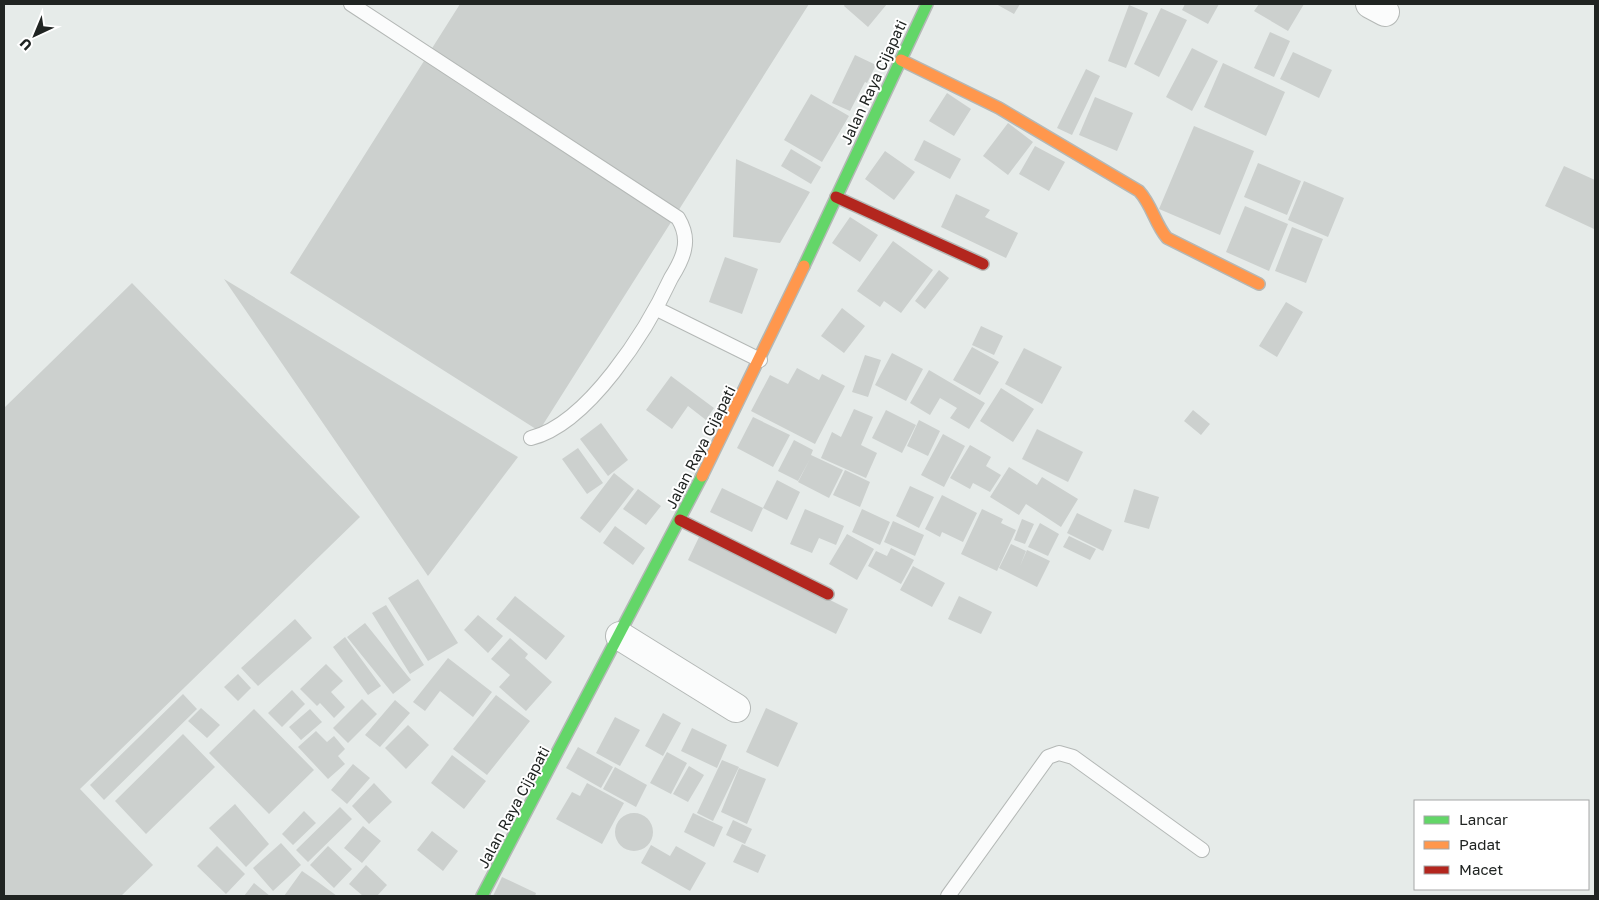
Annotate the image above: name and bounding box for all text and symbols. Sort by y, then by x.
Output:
north arrow [10,10,60,60]
street label: Jalan Raya Cijapati [836,17,910,147]
text: U [16,35,35,54]
street label: Jalan Raya Cijapati [661,382,739,512]
street label: Jalan Raya Cijapati [473,743,553,871]
legend [1414,800,1589,890]
text: Lancar [1459,810,1508,828]
text: Padat [1459,835,1501,853]
text: Macet [1459,860,1503,878]

